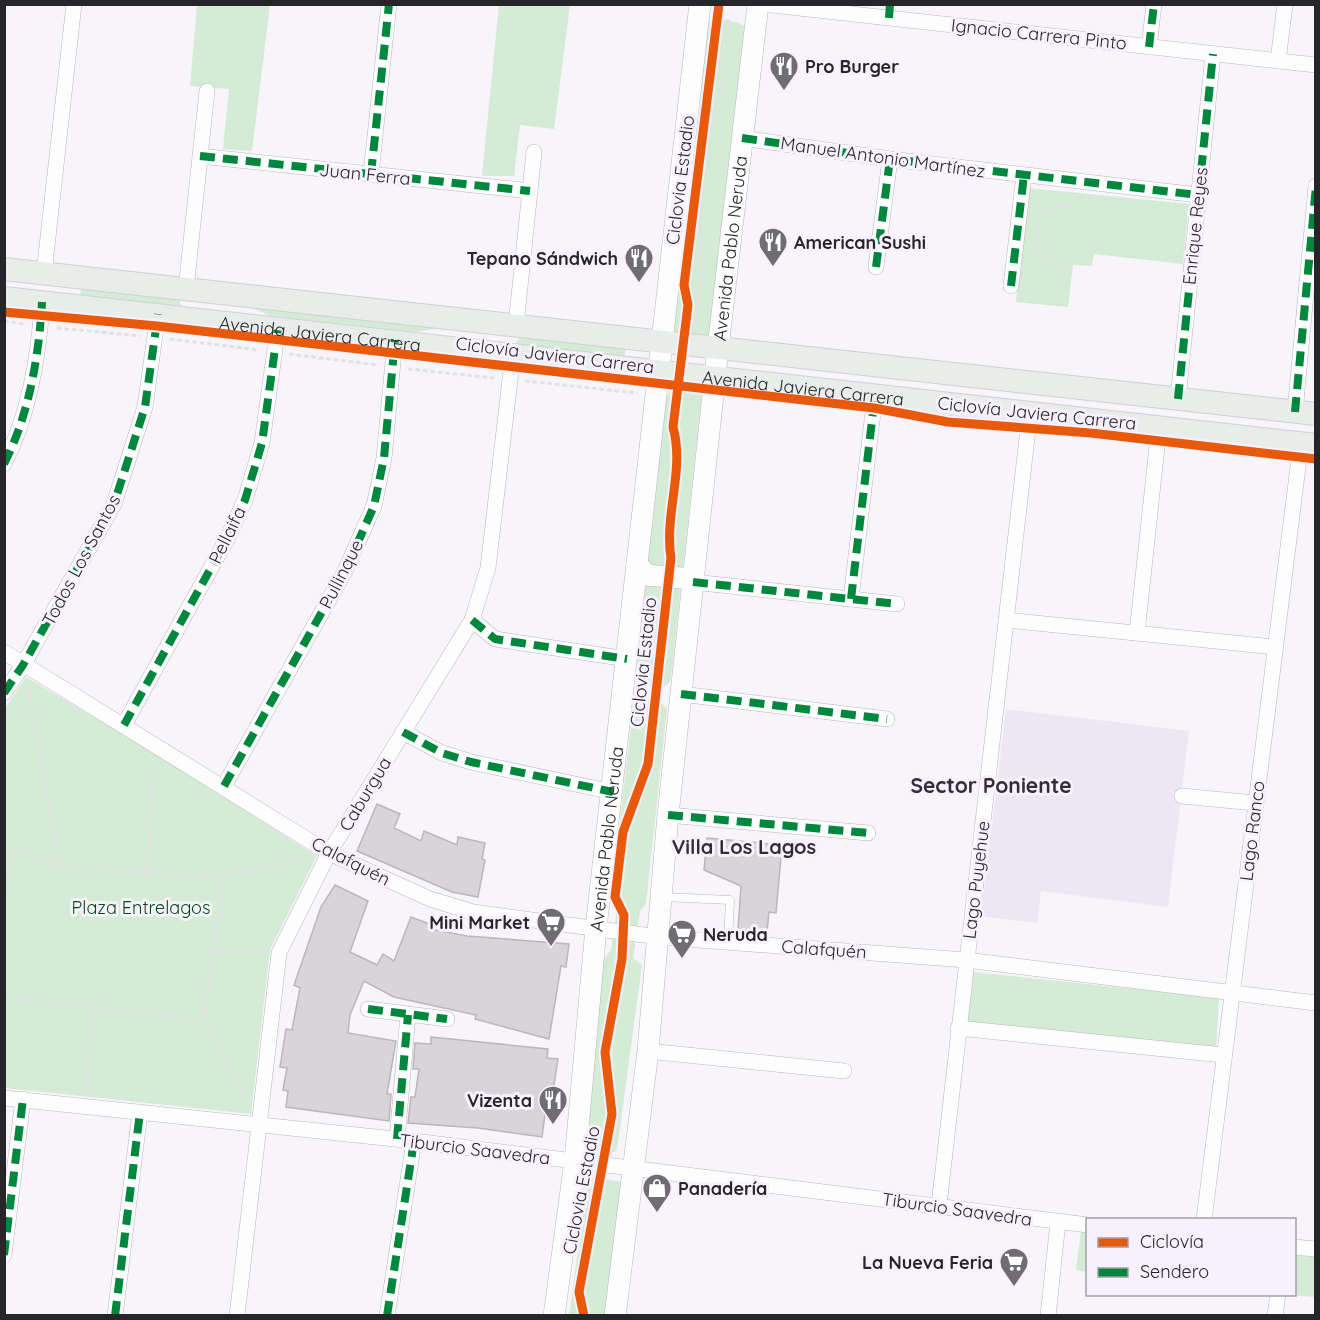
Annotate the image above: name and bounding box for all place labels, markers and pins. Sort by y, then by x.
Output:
restaurant icon: Pro Burger [768,50,800,92]
place label: Pro Burger [805,55,899,78]
restaurant icon: American Sushi [757,226,789,268]
place label: American Sushi [794,231,926,254]
restaurant icon: Tepano Sándwich [623,242,655,284]
place label: Tepano Sándwich [467,247,618,270]
supermarket icon: Mini Market [535,906,567,948]
place label: Mini Market [429,911,530,934]
supermarket icon: Neruda [666,918,698,960]
place label: Neruda [703,923,768,946]
restaurant icon: Vizenta [537,1084,569,1126]
place label: Vizenta [467,1089,532,1112]
shop icon: Panadería [641,1172,673,1214]
place label: Panadería [678,1177,767,1200]
supermarket icon: La Nueva Feria [998,1246,1030,1288]
place label: La Nueva Feria [862,1251,993,1274]

